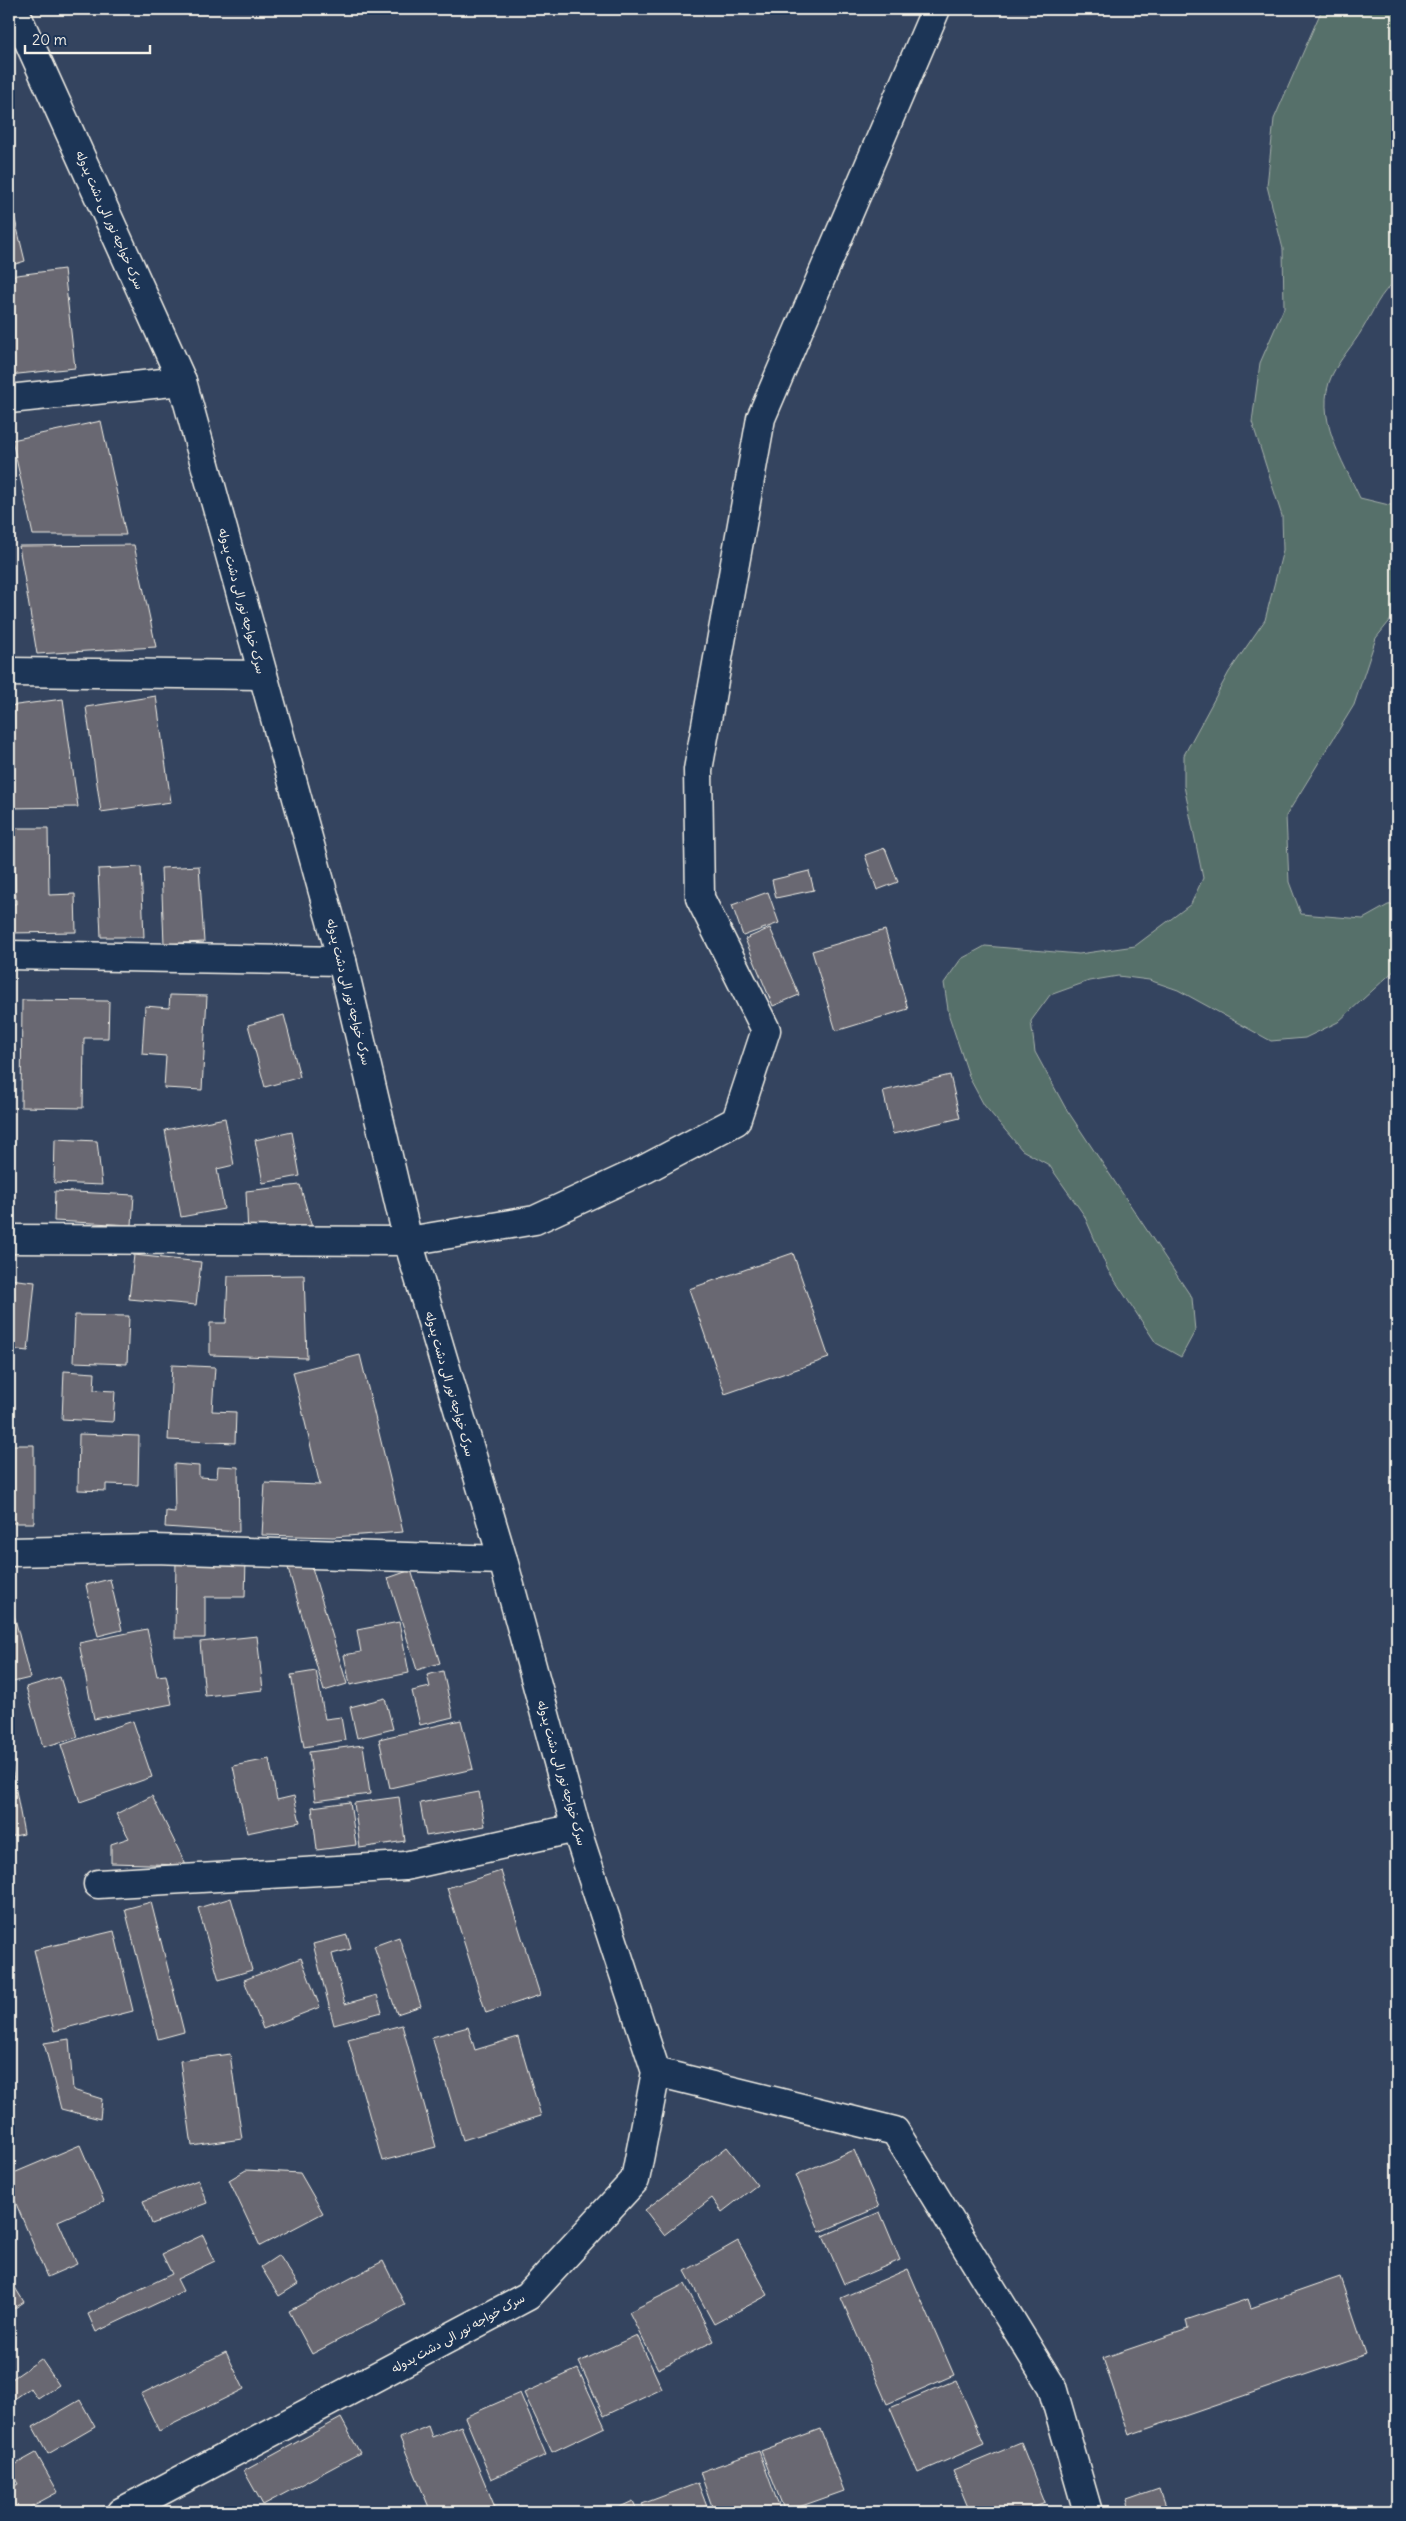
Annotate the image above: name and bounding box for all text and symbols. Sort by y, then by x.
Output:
scale bar [25,22,150,54]
text: 20 m [32,30,67,49]
street label: سرک خواجه نور الی دشت پدوله [72,148,147,292]
street label: سرک خواجه نور الی دشت پدوله [214,526,269,676]
street label: سرک خواجه نور الی دشت پدوله [323,917,374,1067]
street label: سرک خواجه نور الی دشت پدوله [421,1310,478,1459]
street label: سرک خواجه نور الی دشت پدوله [533,1699,590,1848]
street label: سرک خواجه نور الی دشت پدوله [389,2290,528,2377]

